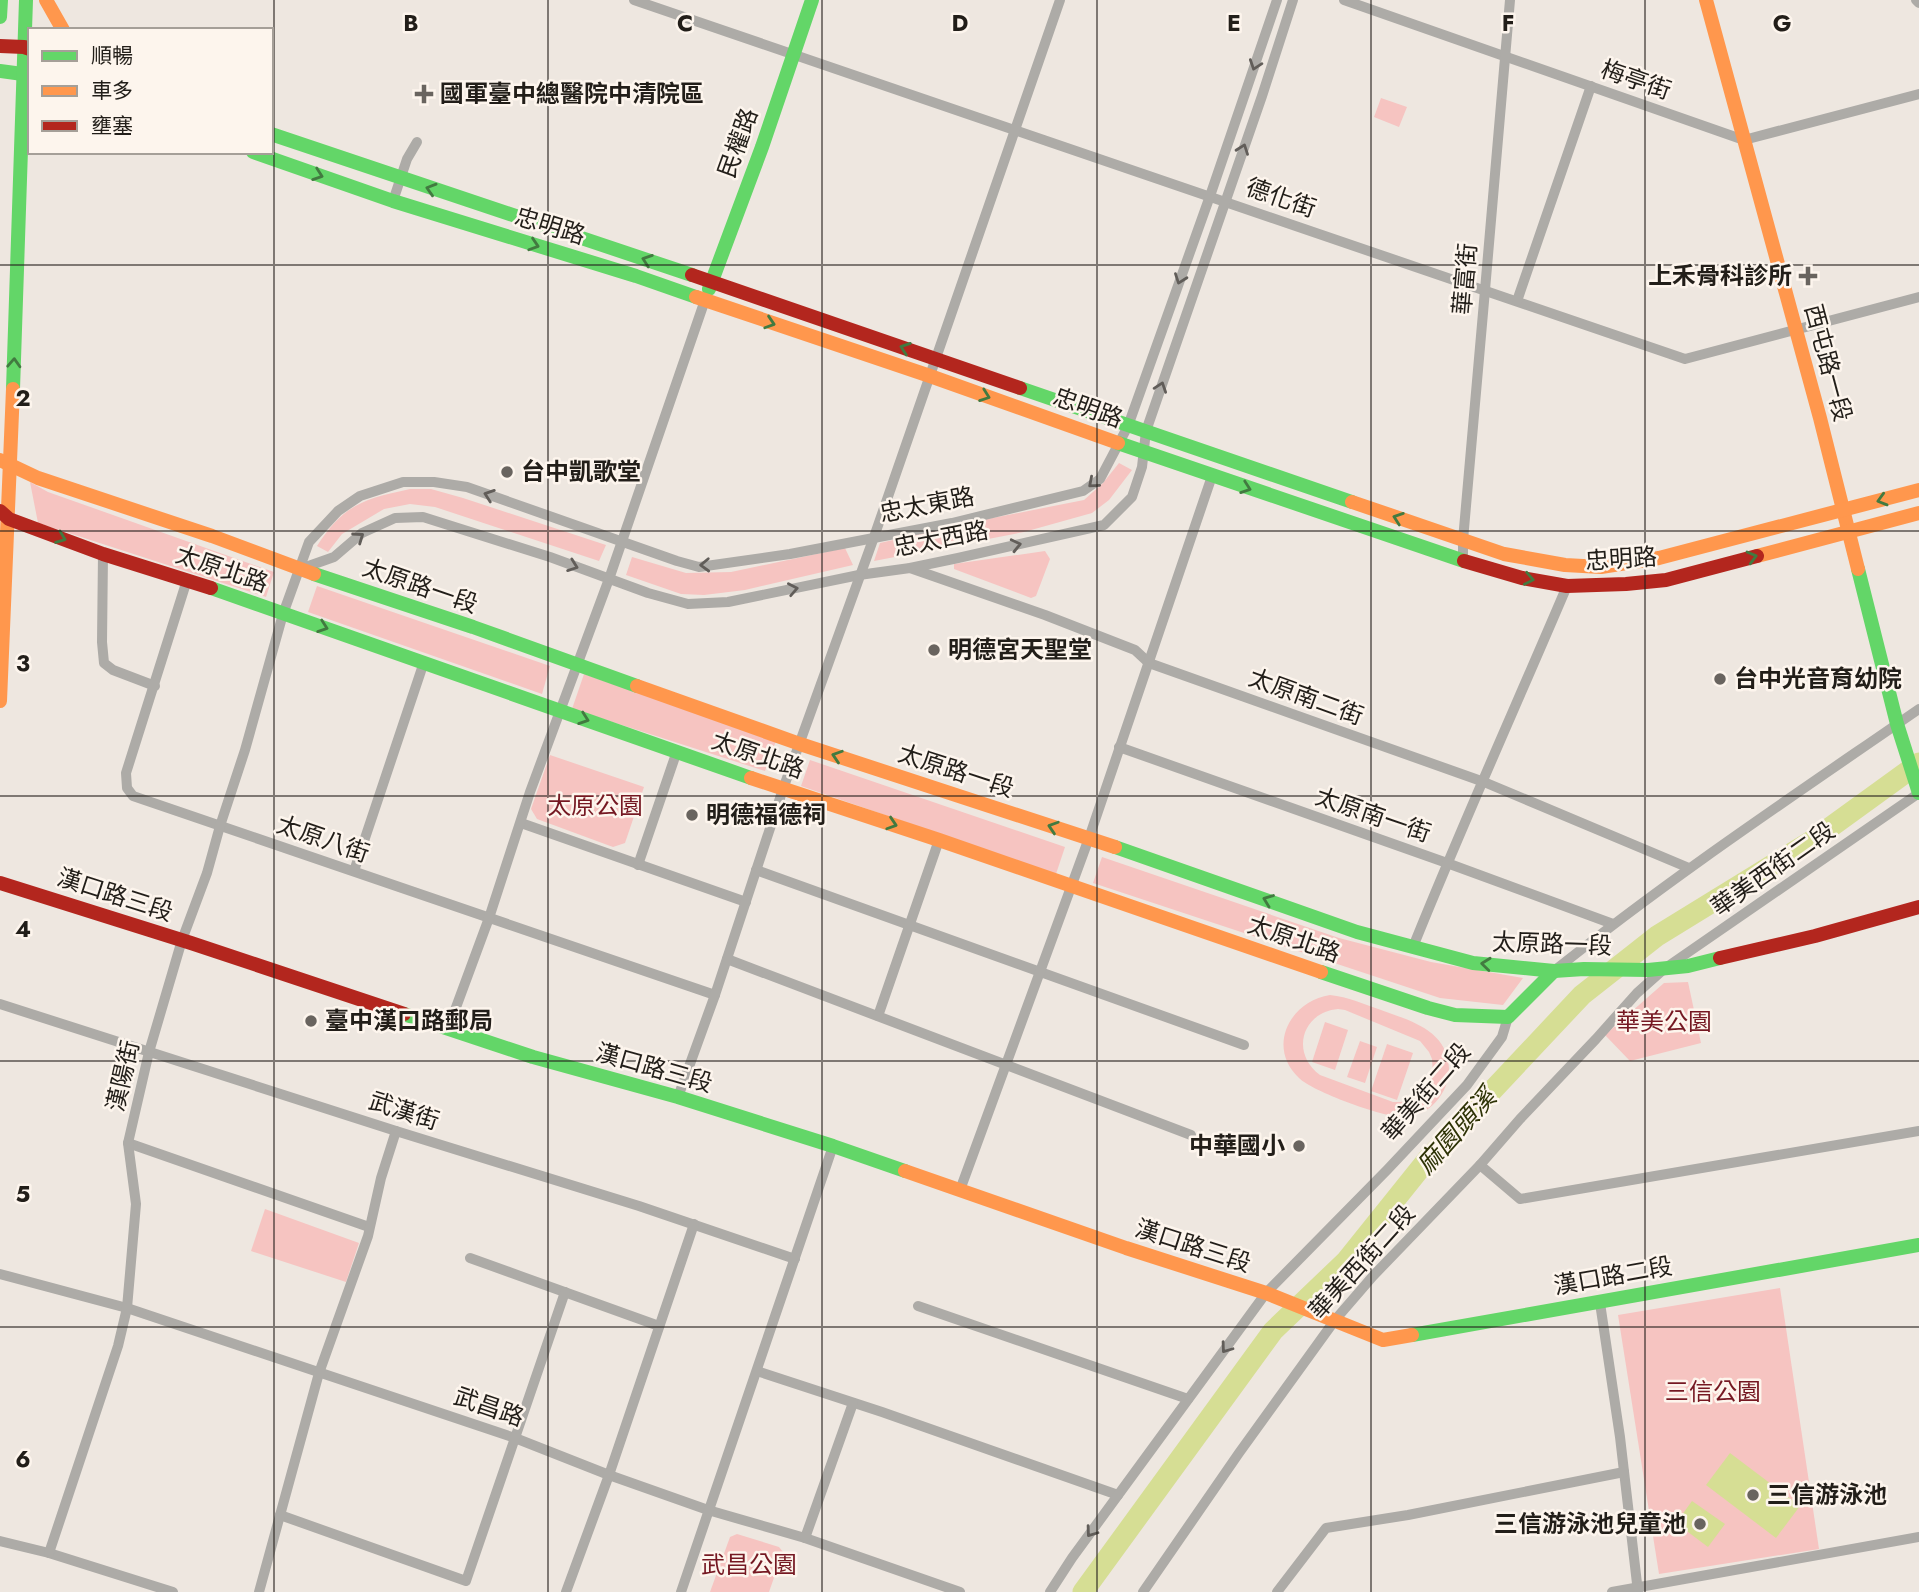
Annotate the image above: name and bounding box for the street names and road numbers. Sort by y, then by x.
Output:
street label: 梅亭街 [1596,51,1676,108]
street label: 民權路 [709,103,766,183]
street label: 德化街 [1241,169,1321,226]
street label: 忠明路 [511,198,590,253]
street label: 華富街 [1444,242,1485,316]
street label: 西屯路一段 [1796,300,1861,425]
street label: 忠明路 [1048,379,1128,436]
street label: 忠太東路 [876,478,977,531]
street label: 忠太西路 [890,512,991,565]
street label: 太原北路 [171,536,273,601]
street label: 忠明路 [1584,539,1658,578]
street label: 太原路一段 [358,549,483,622]
street label: 太原南二街 [1244,660,1369,733]
street label: 太原北路 [707,722,809,787]
street label: 太原路一段 [894,735,1019,806]
street label: 太原南一街 [1311,778,1436,851]
street label: 太原八街 [272,806,374,871]
street label: 華美西街二段 [1704,813,1842,924]
street label: 漢口路三段 [53,859,178,930]
street label: 太原北路 [1243,906,1345,971]
street label: 太原路一段 [1491,924,1613,963]
street label: 漢口路三段 [592,1034,717,1101]
street label: 華美街二段 [1373,1035,1478,1148]
street label: 漢陽街 [97,1037,148,1115]
street label: 武漢街 [365,1083,444,1138]
street label: 華美西街二段 [1300,1196,1423,1327]
street label: 漢口路三段 [1131,1210,1256,1281]
street label: 漢口路二段 [1551,1248,1675,1303]
street label: 武昌路 [449,1378,529,1435]

